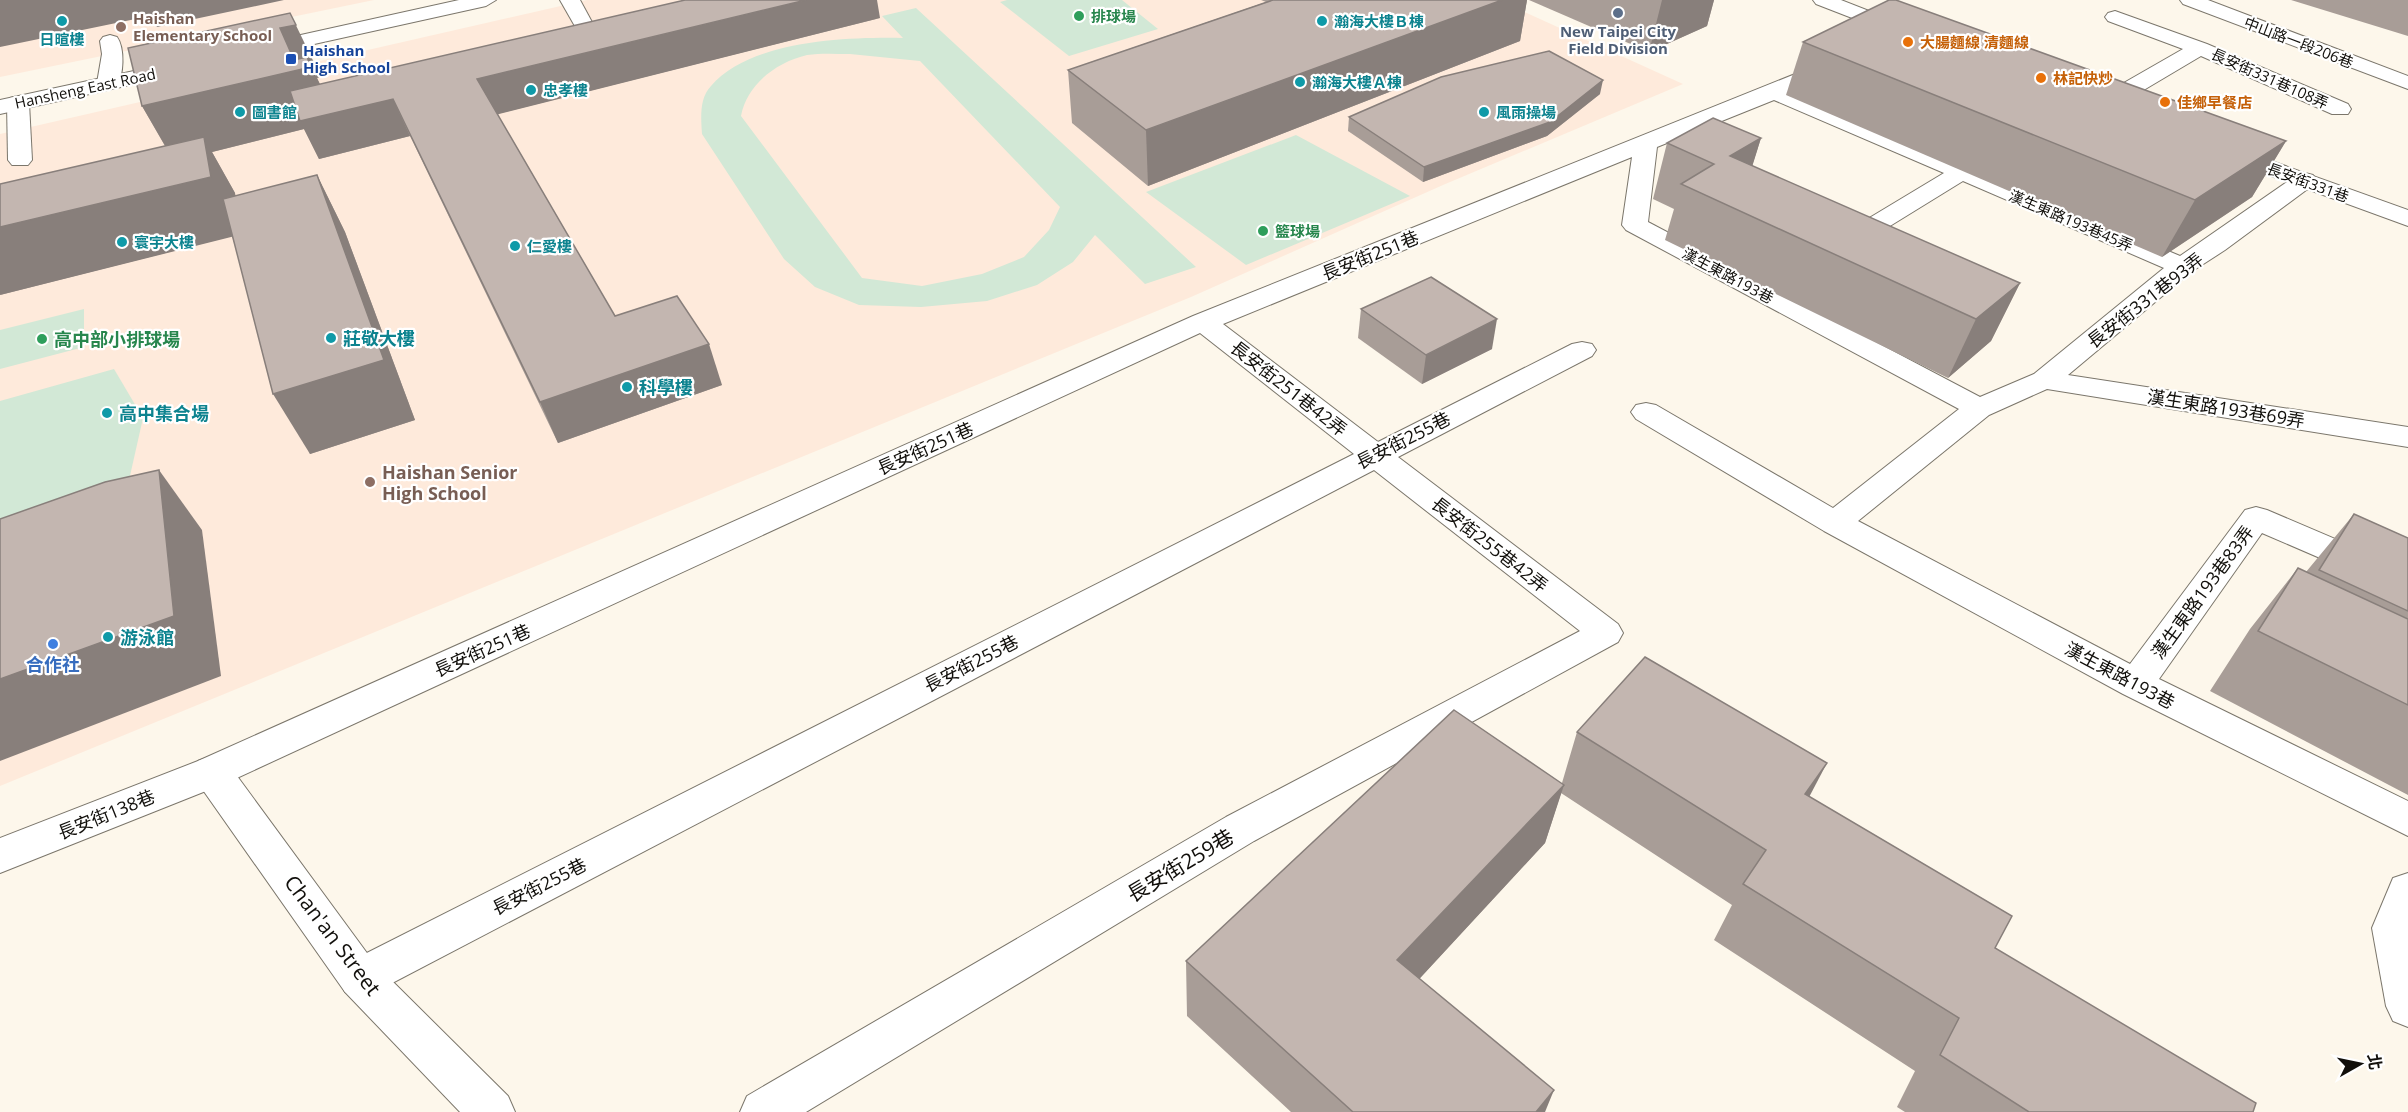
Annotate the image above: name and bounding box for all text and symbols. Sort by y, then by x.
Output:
place label: 排球場 [1091,6,1136,26]
marker: New Taipei City Field Division [1611,6,1625,20]
place label: Haishan Elementary School [133,8,272,45]
marker: 排球場 [1072,9,1086,23]
place label: 瀚海大樓Ｂ棟 [1334,11,1424,31]
street label: 中山路一段206巷 [2241,12,2357,72]
marker: 日暄樓 [55,14,69,28]
marker: 瀚海大樓Ｂ棟 [1315,14,1329,28]
marker: Haishan Elementary School [114,20,128,34]
place label: New Taipei City Field Division [1560,21,1677,58]
place label: 日暄樓 [39,29,85,49]
place label: 大腸麵線 清麵線 [1920,32,2029,52]
marker: 大腸麵線 清麵線 [1901,35,1915,49]
place label: Haishan High School [303,40,390,77]
street label: 長安街331巷108弄 [2208,43,2332,113]
marker: Haishan High School [284,52,298,66]
street label: Hansheng East Road [13,63,157,113]
place label: 林記快炒 [2053,68,2113,88]
marker: 林記快炒 [2034,71,2048,85]
place label: 瀚海大樓Ａ棟 [1312,72,1402,92]
marker: 瀚海大樓Ａ棟 [1293,75,1307,89]
place label: 忠孝樓 [543,80,588,100]
marker: 忠孝樓 [524,83,538,97]
place label: 佳鄉早餐店 [2177,92,2252,112]
marker: 佳鄉早餐店 [2158,95,2172,109]
place label: 圖書館 [252,102,297,122]
place label: 風雨操場 [1496,102,1556,122]
marker: 圖書館 [233,105,247,119]
marker: 風雨操場 [1477,105,1491,119]
street label: 長安街331巷 [2264,158,2352,206]
street label: 漢生東路193巷45弄 [2006,185,2136,255]
place label: 籃球場 [1275,221,1320,241]
marker: 籃球場 [1256,224,1270,238]
street label: 長安街251巷 [1318,225,1422,285]
place label: 寰宇大樓 [134,232,194,252]
marker: 寰宇大樓 [115,235,129,249]
place label: 仁愛樓 [527,236,572,256]
marker: 仁愛樓 [508,239,522,253]
street label: 漢生東路193巷 [1679,243,1777,307]
street label: 長安街331巷93弄 [2082,247,2208,353]
place label: 莊敬大樓 [343,326,415,350]
place label: 高中部小排球場 [54,327,180,351]
marker: 莊敬大樓 [324,331,338,345]
marker: 高中部小排球場 [35,332,49,346]
street label: 長安街251巷42弄 [1226,335,1352,441]
place label: 科學樓 [639,375,693,399]
marker: 科學樓 [620,380,634,394]
street label: 漢生東路193巷69弄 [2145,384,2307,432]
place label: 高中集合場 [119,401,209,425]
marker: 高中集合場 [100,406,114,420]
street label: 長安街255巷 [1352,406,1454,474]
street label: 長安街251巷 [873,416,977,480]
place label: Haishan Senior High School [382,460,517,505]
marker: Haishan Senior High School [363,475,377,489]
street label: 長安街255巷42弄 [1427,491,1553,597]
street label: 漢生東路193巷83弄 [2145,520,2259,664]
street label: 長安街251巷 [430,618,534,682]
place label: 游泳館 [120,625,174,649]
street label: 長安街255巷 [920,629,1022,697]
marker: 游泳館 [101,630,115,644]
street label: 漢生東路193巷 [2061,636,2179,714]
marker: 合作社 [46,637,60,651]
place label: 合作社 [26,652,80,676]
street label: 長安街138巷 [54,784,158,844]
street label: 長安街259巷 [1121,822,1239,908]
street label: 長安街255巷 [488,852,590,920]
street label: Chan'an Street [279,869,387,1001]
north arrow [2330,1034,2390,1094]
text: 北 [2363,1052,2387,1071]

